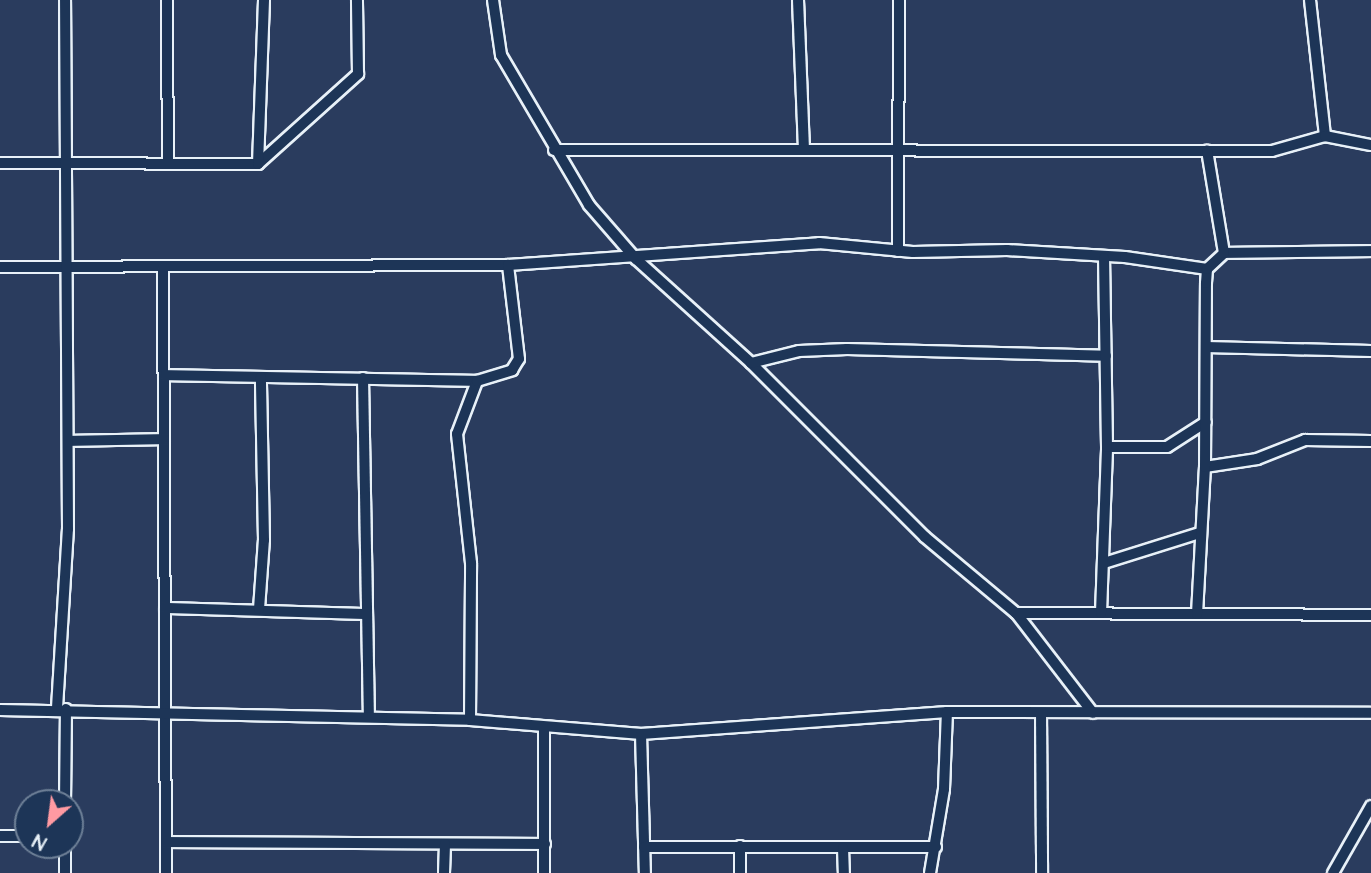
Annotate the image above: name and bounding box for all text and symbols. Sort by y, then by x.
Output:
north arrow [14,789,84,859]
text: N [28,827,51,856]

